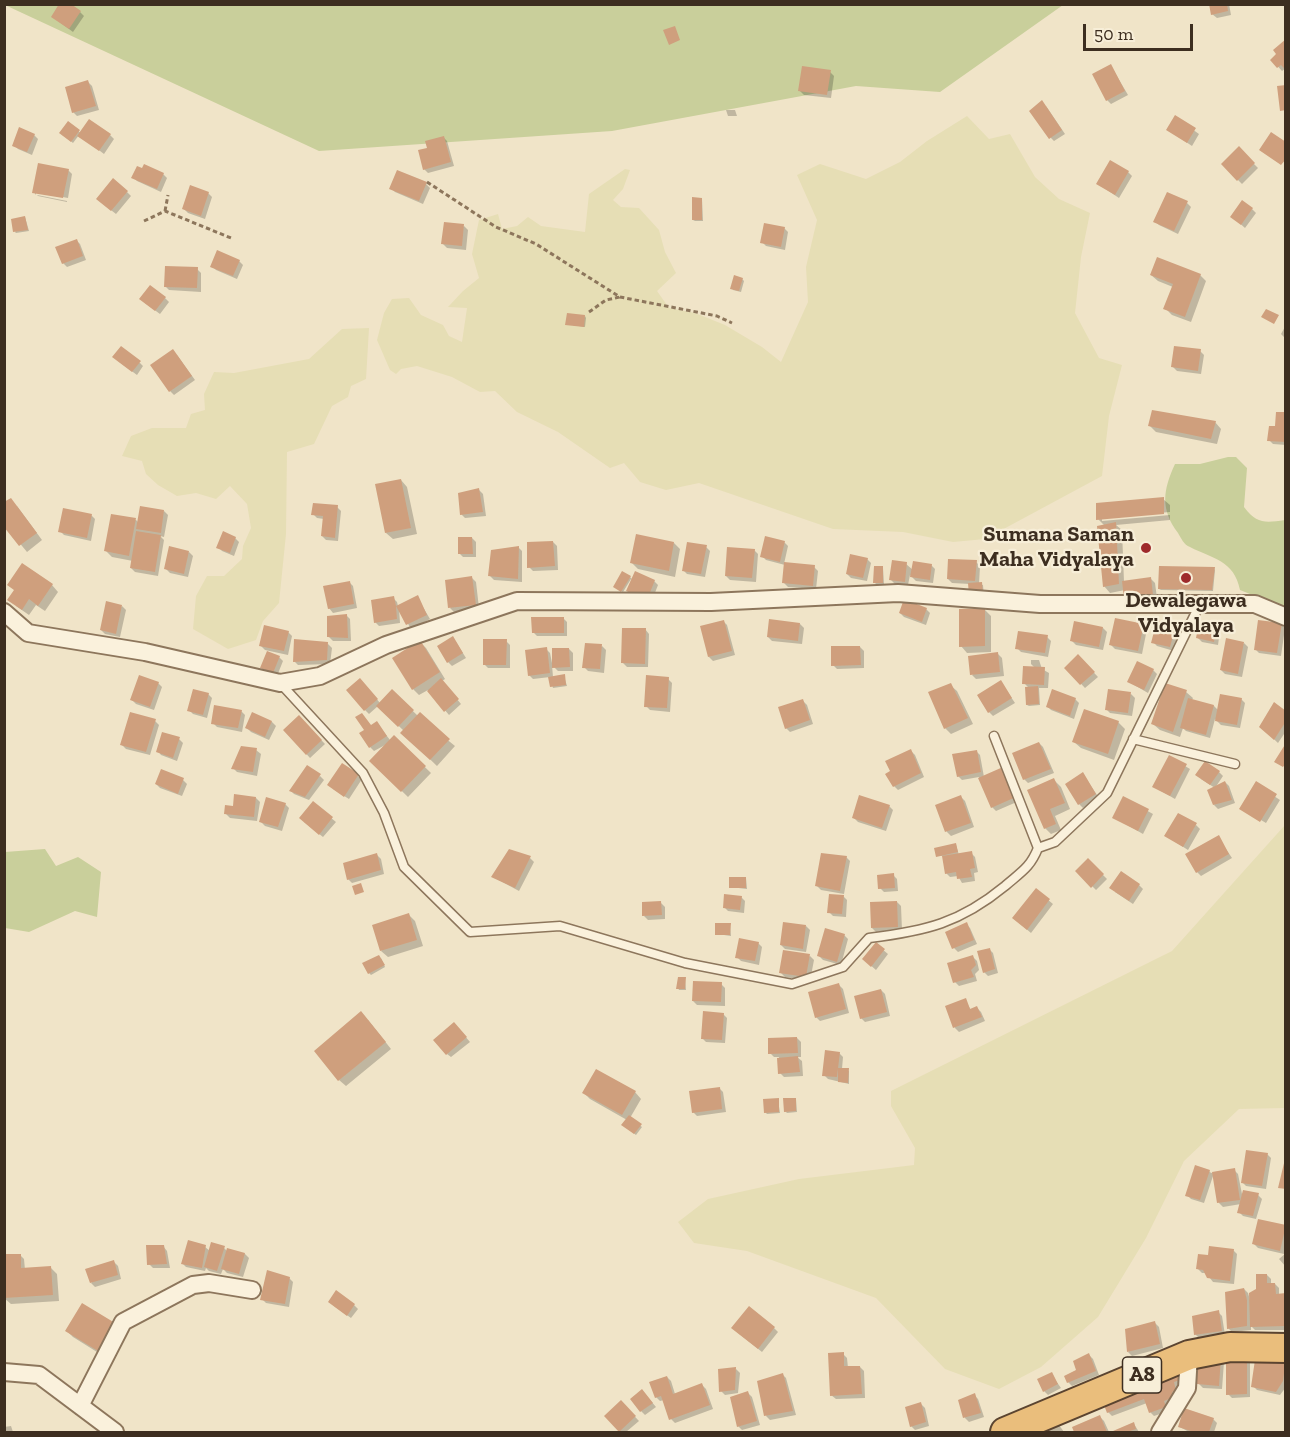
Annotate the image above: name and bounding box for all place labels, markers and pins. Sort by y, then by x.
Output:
place label: Sumana Saman Maha Vidyalaya [979,522,1134,574]
marker: Sumana Saman Maha Vidyalaya [1139,541,1153,555]
marker: Dewalegawa Vidyalaya [1179,571,1193,585]
place label: Dewalegawa Vidyalaya [1125,588,1247,640]

